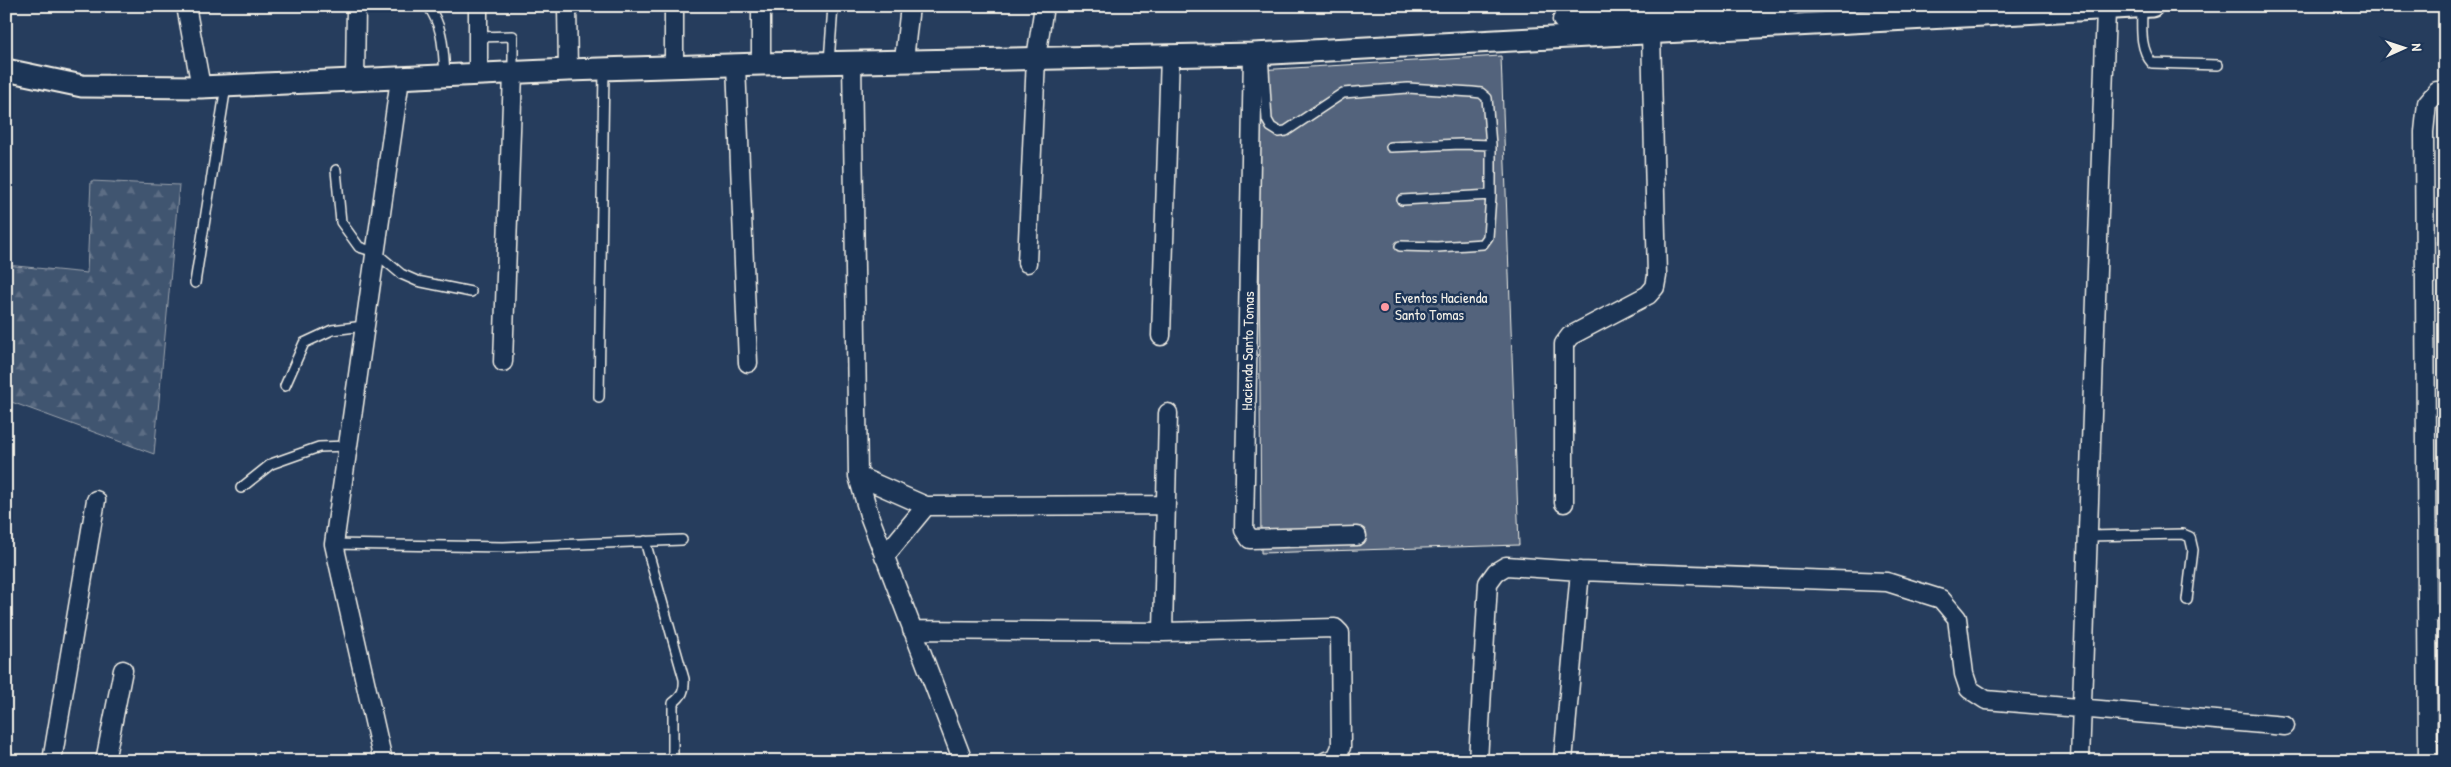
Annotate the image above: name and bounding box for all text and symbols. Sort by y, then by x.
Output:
north arrow [2378,22,2428,72]
text: N [2408,43,2427,52]
place label: Eventos Hacienda Santo Tomas [1395,287,1487,325]
street label: Hacienda Santo Tomas [1236,291,1259,411]
marker: Eventos Hacienda Santo Tomas [1379,301,1391,313]

